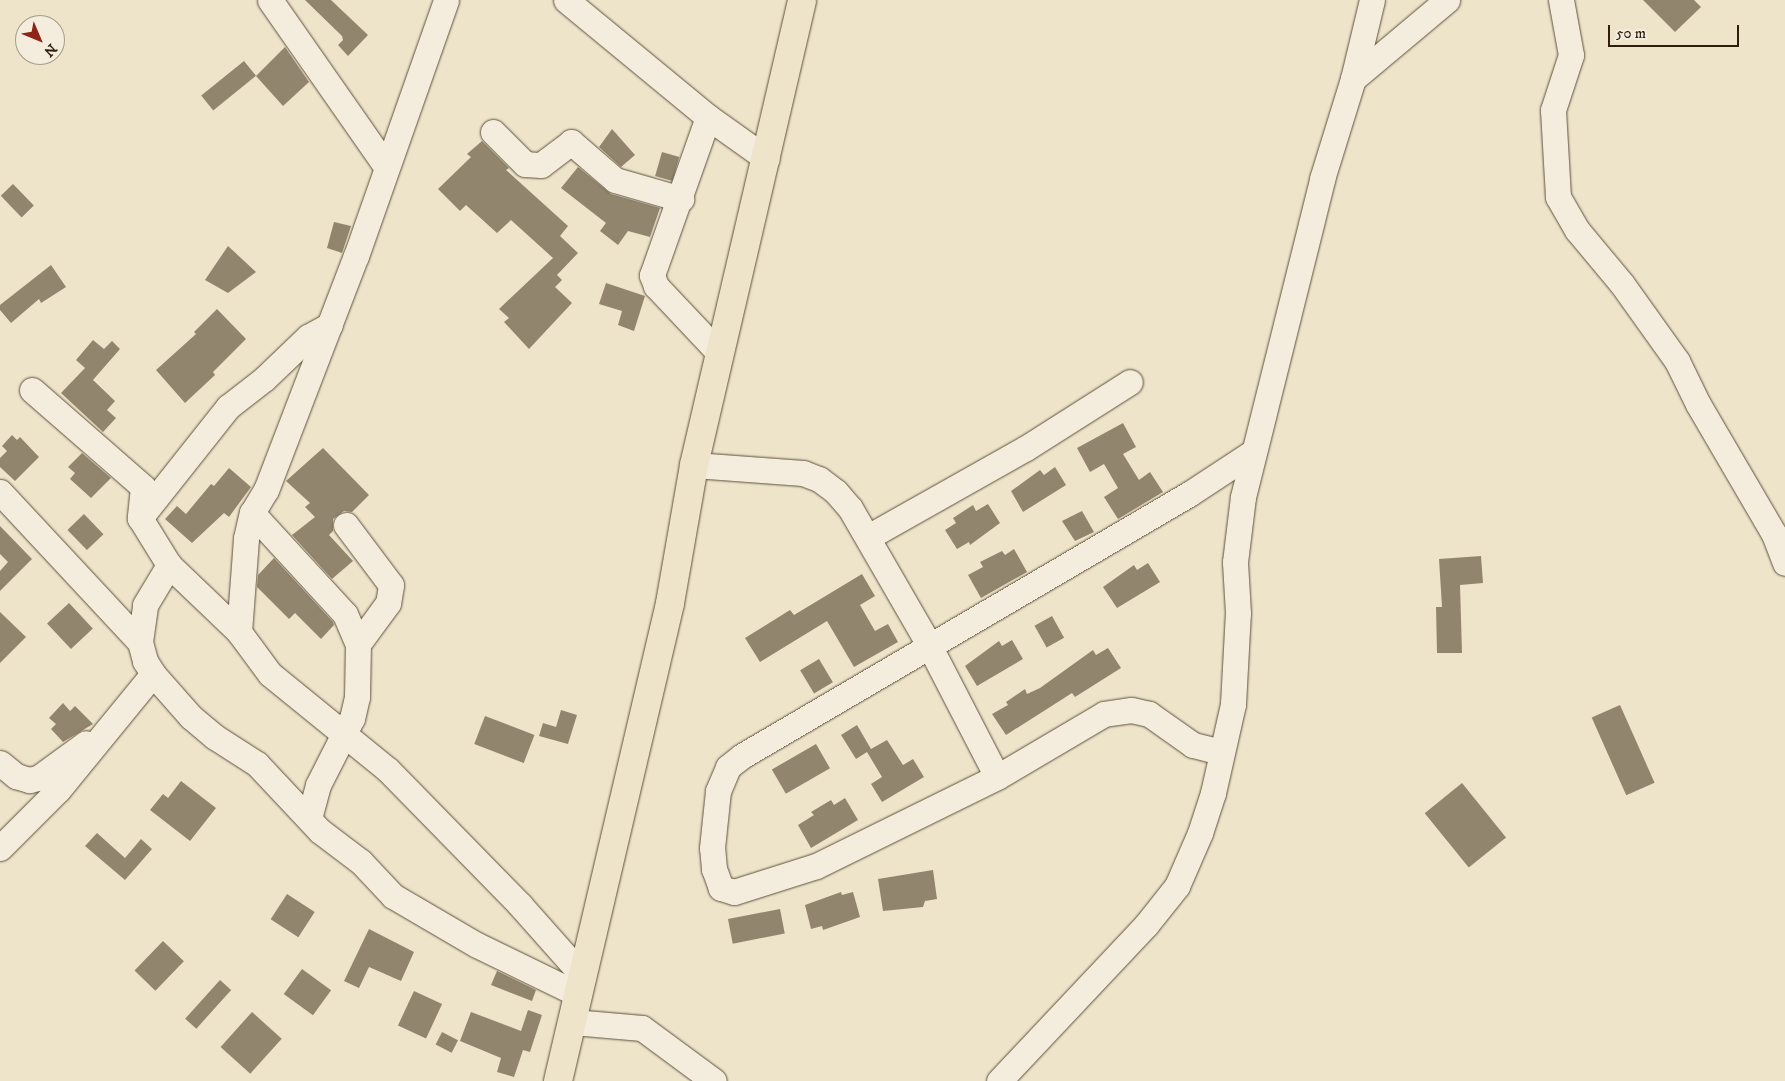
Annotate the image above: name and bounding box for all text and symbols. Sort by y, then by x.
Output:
north arrow [15,15,65,65]
scale bar [1610,15,1741,47]
text: 50 m [1616,24,1646,43]
text: N [39,39,60,60]

